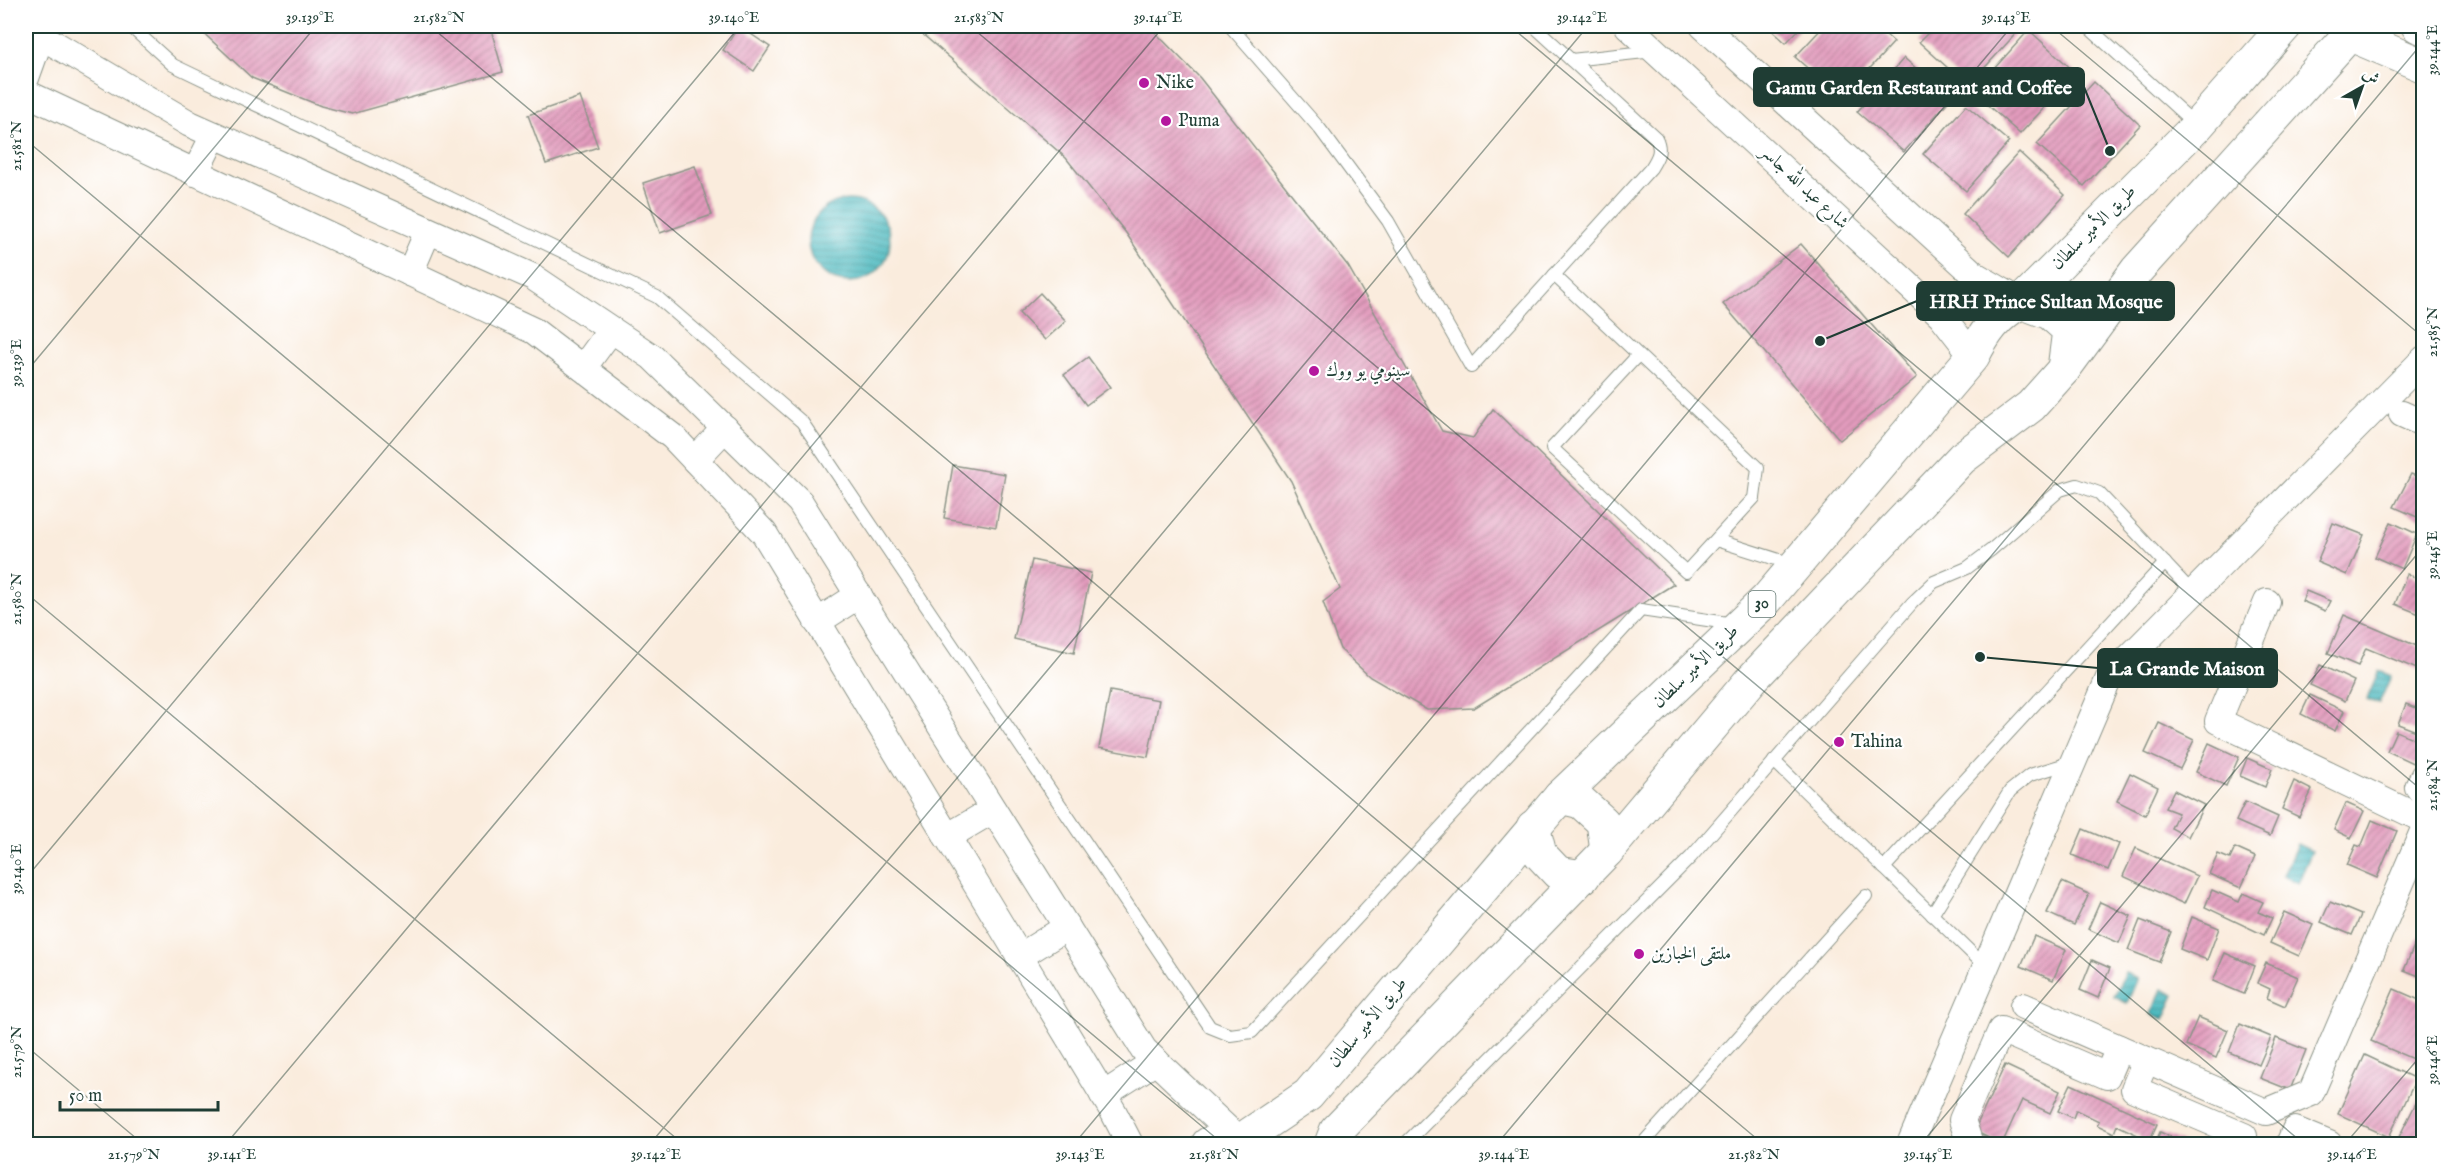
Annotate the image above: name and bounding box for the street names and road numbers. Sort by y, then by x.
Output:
street label: شارع عبد الله جاسر [1752,137,1856,236]
street label: طريق الأمير سلطان [2044,178,2141,275]
road number: 30 [1748,591,1776,617]
street label: طريق الأمير سلطان [1646,618,1744,714]
street label: طريق الأمير سلطان [1321,971,1413,1073]

